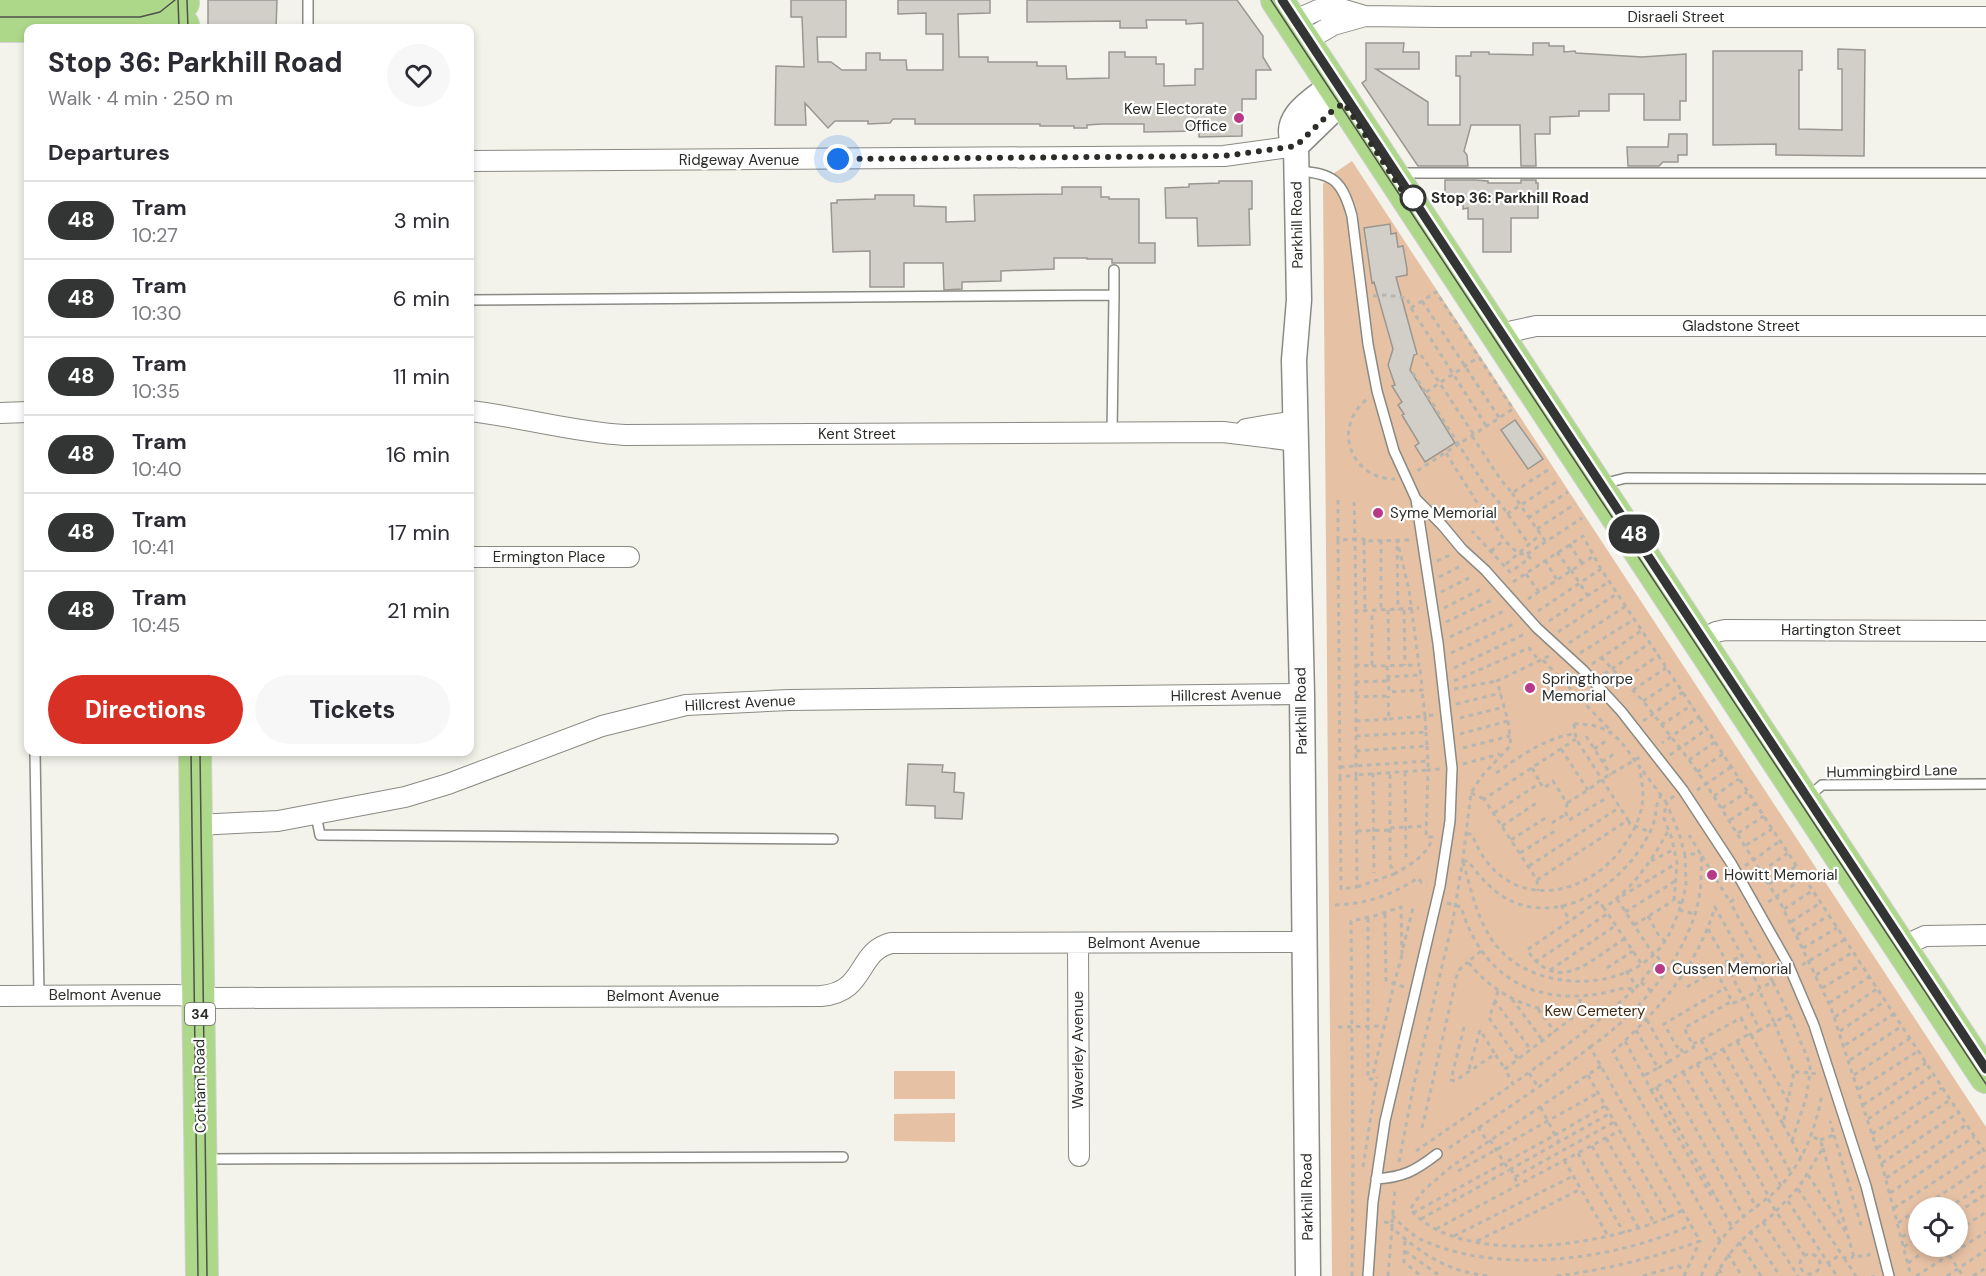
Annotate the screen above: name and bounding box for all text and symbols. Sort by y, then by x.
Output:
street label: Disraeli Street [1627,7,1725,27]
text: Stop 36: Parkhill Road [48,44,342,81]
button: heart [387,44,450,107]
text: Walk · 4 min · 250 m [48,85,233,111]
place label: Kew Electorate Office [1124,99,1227,136]
marker: Kew Electorate Office [1232,111,1246,125]
text: Departures [48,138,170,167]
your location [823,144,853,174]
street label: Ridgeway Avenue [679,150,799,170]
street label: Parkhill Road [1286,181,1308,269]
marker: Stop 36: Parkhill Road [1400,185,1426,211]
place label: Stop 36: Parkhill Road [1431,188,1589,208]
text: Tram [132,193,187,222]
text: 48 [68,206,94,234]
text: 3 min [394,206,450,235]
text: 10:27 [132,222,178,248]
text: Tram [132,271,187,300]
text: 48 [68,284,94,312]
text: 6 min [393,284,450,313]
text: 10:30 [132,300,181,326]
street label: Gladstone Street [1682,316,1800,336]
text: Tram [132,349,187,378]
text: 48 [68,362,94,390]
text: 11 min [393,362,450,391]
text: 10:35 [132,378,180,404]
street label: Kent Street [818,424,896,444]
text: Tram [132,427,187,456]
text: 48 [68,440,94,468]
text: 16 min [386,440,450,469]
text: 10:40 [132,456,182,482]
place label: Syme Memorial [1390,503,1497,523]
text: Tram [132,505,187,534]
marker: Syme Memorial [1371,506,1385,520]
line badge: 48 [1607,514,1661,554]
text: 48 [68,518,94,546]
text: 17 min [388,518,450,547]
text: 48 [1621,520,1647,548]
text: 10:41 [132,534,174,560]
street label: Ermington Place [493,547,605,567]
text: Tram [132,583,187,612]
text: 48 [68,596,94,624]
text: 21 min [387,596,450,625]
text: 10:45 [132,612,180,638]
street label: Hartington Street [1781,620,1901,640]
street label: Parkhill Road [1290,667,1312,755]
place label: Springthorpe Memorial [1542,669,1633,706]
button: Directions [48,675,243,744]
button: Tickets [255,675,450,744]
marker: Springthorpe Memorial [1523,681,1537,695]
street label: Hillcrest Avenue [1170,684,1282,706]
street label: Hillcrest Avenue [684,690,796,716]
street label: Hummingbird Lane [1826,760,1958,782]
place label: Howitt Memorial [1724,865,1838,885]
marker: Howitt Memorial [1705,868,1719,882]
street label: Belmont Avenue [1088,933,1200,953]
place label: Cussen Memorial [1672,959,1792,979]
marker: Cussen Memorial [1653,962,1667,976]
street label: Belmont Avenue [49,985,161,1005]
street label: Belmont Avenue [607,986,719,1006]
street label: Waverley Avenue [1068,991,1088,1109]
park label: Kew Cemetery [1545,1001,1646,1021]
road number: 34 [185,1003,215,1025]
street label: Cotham Road [189,1039,211,1133]
street label: Parkhill Road [1296,1153,1318,1241]
map controls [1908,1197,1968,1257]
button: locate [1908,1197,1968,1257]

